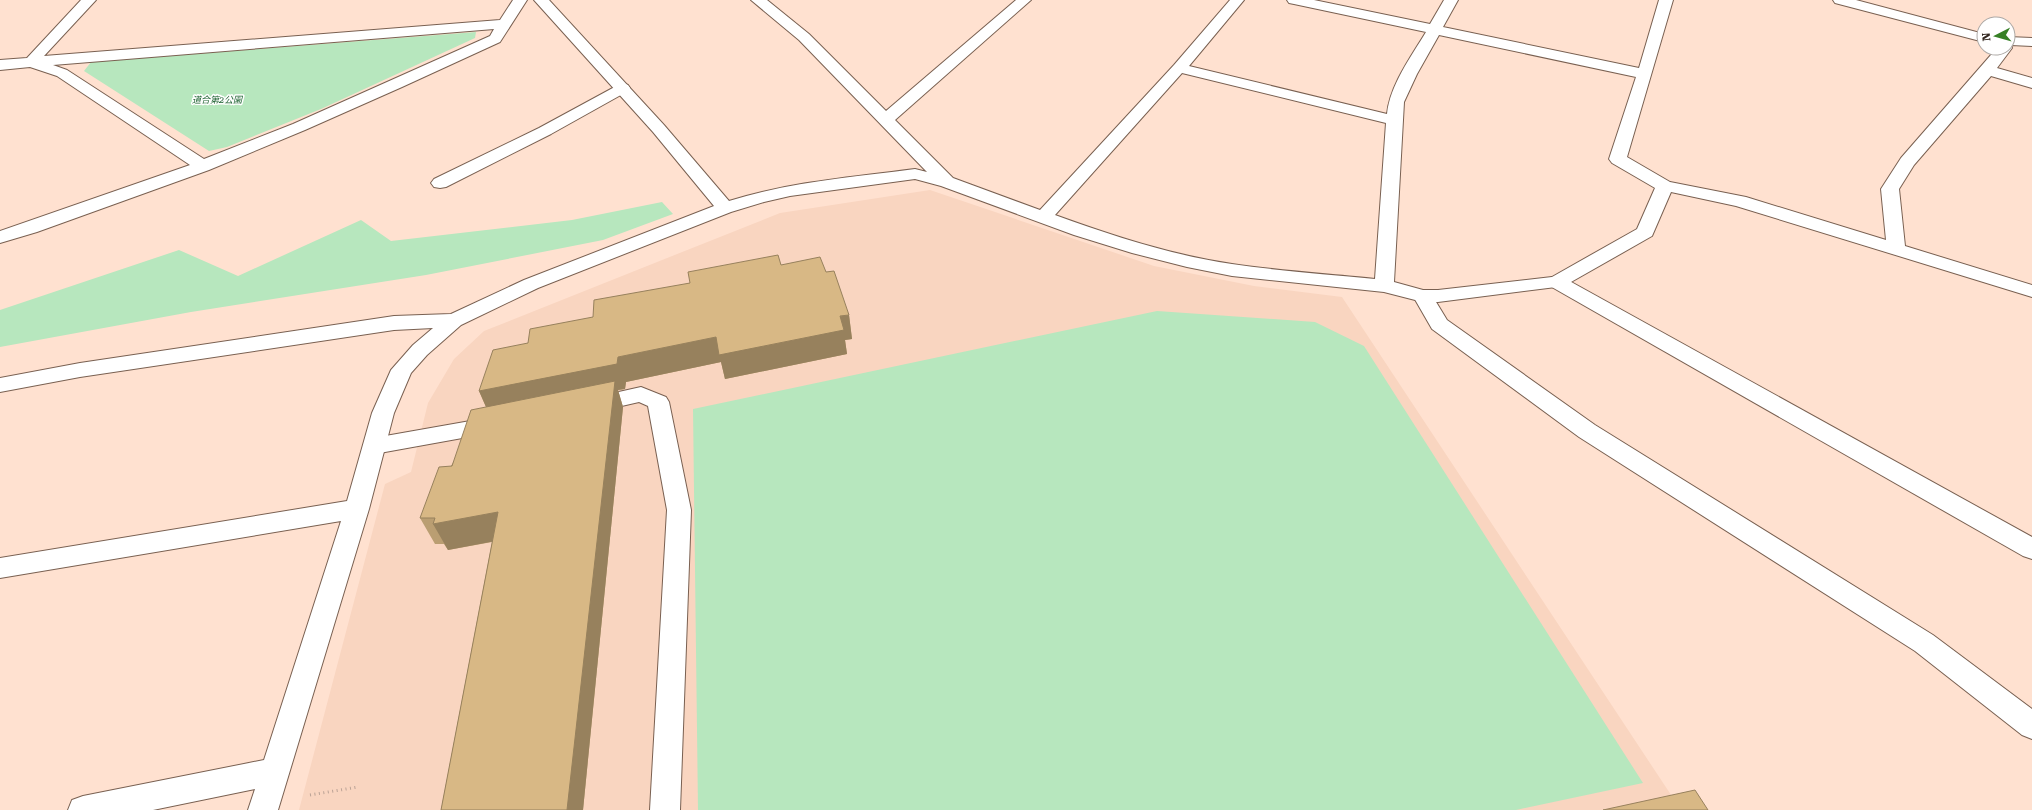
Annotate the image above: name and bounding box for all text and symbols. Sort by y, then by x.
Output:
north arrow [1976,16,2016,56]
text: N [1980,32,1993,42]
park label: 道合第2公園 [192,95,244,105]

